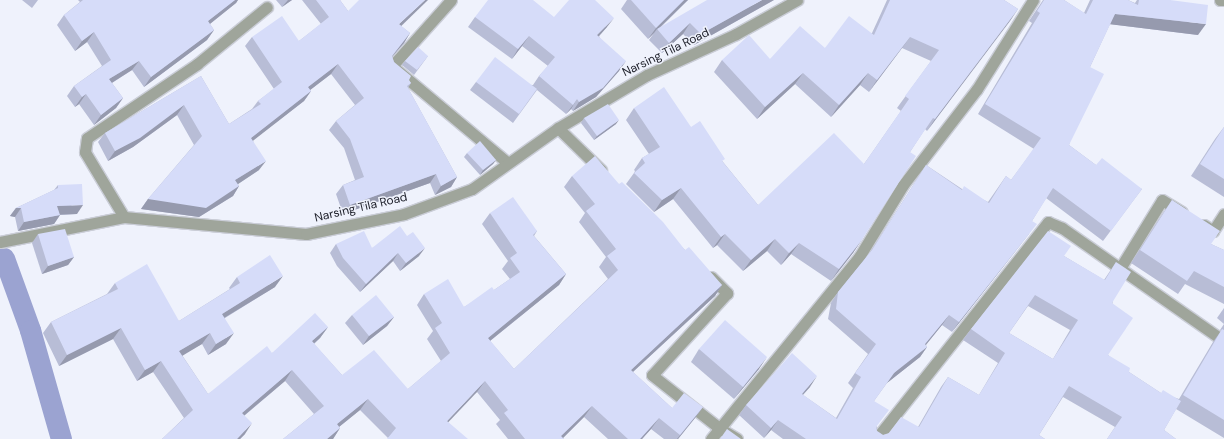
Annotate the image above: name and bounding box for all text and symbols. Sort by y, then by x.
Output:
street label: Narsing Tila Road [620,26,712,80]
street label: Narsing Tila Road [313,190,409,226]

